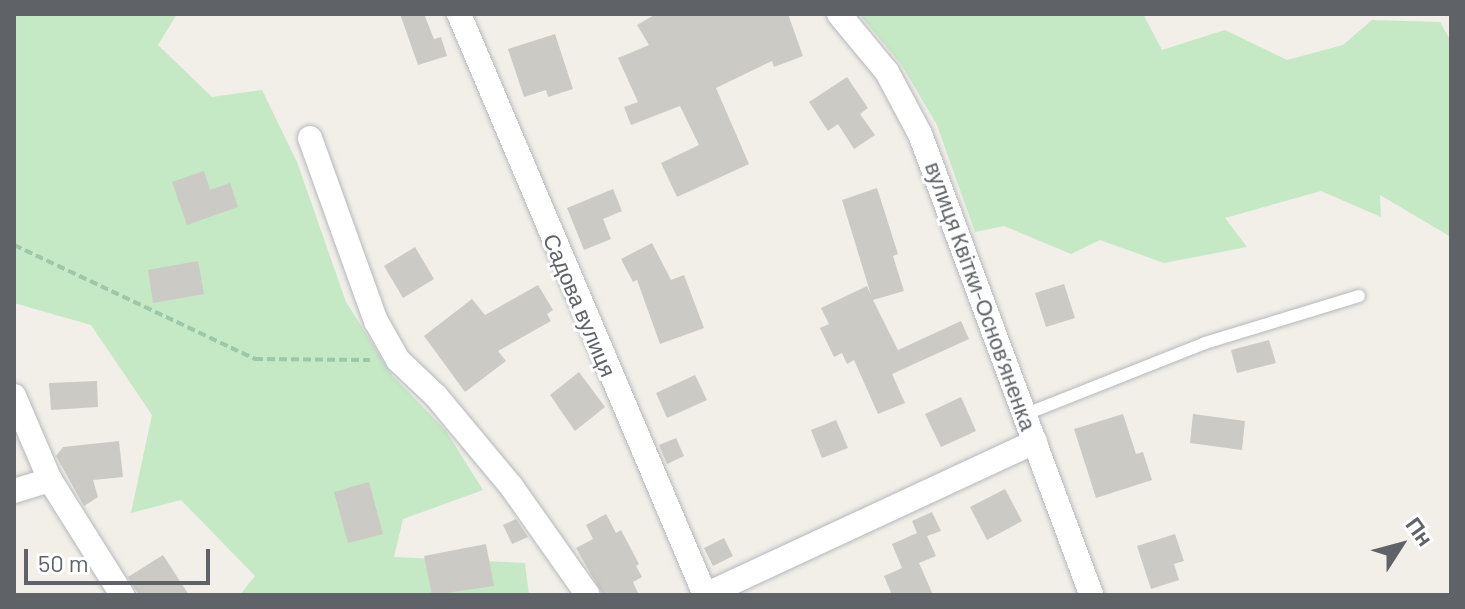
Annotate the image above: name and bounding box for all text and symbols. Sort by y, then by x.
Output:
street label: вулиця Квітки-Основ’яненка [920,158,1042,434]
street label: Садова вулиця [538,229,622,381]
north arrow [1361,505,1441,585]
text: Пн [1401,511,1439,550]
scale bar [28,533,214,583]
text: 50 m [38,548,89,577]

